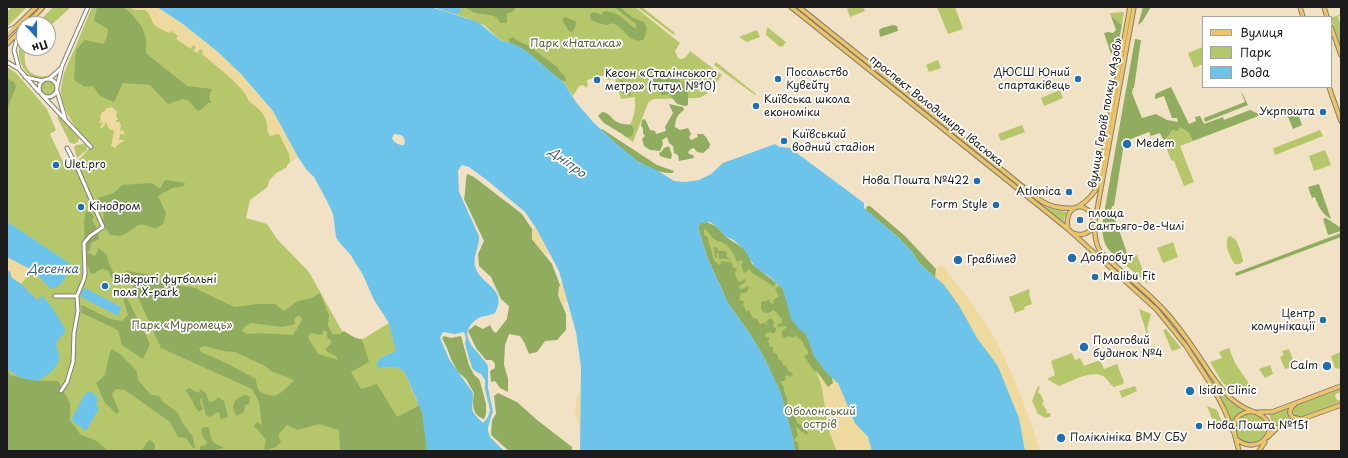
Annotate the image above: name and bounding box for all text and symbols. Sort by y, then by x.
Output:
north arrow [16,16,56,56]
legend [1202,16,1332,88]
text: Вулиця [1240,23,1283,41]
text: Пн [30,36,51,58]
park label: Парк «Наталка» [530,37,622,51]
street label: вулиця Героїв полку «Азов» [1086,37,1126,189]
text: Парк [1240,43,1271,61]
street label: проспект Володимира Івасюка [866,53,1006,169]
text: Вода [1240,63,1270,81]
place label: Посольство Кувейту [786,66,848,92]
place label: ДЮСШ Юний спартаківець [994,66,1070,92]
place label: Кесон «Сталінського метро» (титул №10) [605,67,717,93]
marker: Посольство Кувейту [773,74,783,84]
marker: ДЮСШ Юний спартаківець [1073,74,1083,84]
marker: Кесон «Сталінського метро» (титул №10) [592,75,602,85]
place label: Київська школа економіки [764,93,850,119]
marker: Київська школа економіки [751,101,761,111]
place label: Укрпошта [1259,105,1315,119]
marker: Укрпошта [1318,107,1328,117]
place label: Київський водний стадіон [792,128,875,154]
marker: Київський водний стадіон [779,136,789,146]
place label: Medem [1136,137,1175,151]
marker: Medem [1121,138,1133,150]
water label: Дніпро [546,145,588,181]
place label: Ulet.pro [64,158,106,172]
marker: Ulet.pro [51,160,61,170]
place label: Нова Пошта №422 [862,174,969,188]
marker: Нова Пошта №422 [972,176,982,186]
place label: Atlonica [1016,185,1061,199]
marker: Atlonica [1064,187,1074,197]
place label: Form Style [931,198,988,212]
place label: Кінодром [89,200,141,214]
marker: Form Style [991,200,1001,210]
marker: Кінодром [76,202,86,212]
place label: площа Сантьяго-де-Чилі [1088,207,1184,233]
marker: площа Сантьяго-де-Чилі [1075,215,1085,225]
place label: Добробут [1081,251,1133,265]
marker: Добробут [1066,252,1078,264]
place label: Гравімед [967,253,1016,267]
marker: Гравімед [952,254,964,266]
water label: Десенка [28,263,78,277]
place label: Malibu Fit [1103,270,1156,284]
marker: Malibu Fit [1090,272,1100,282]
place label: Відкриті футбольні поля X-park [113,273,216,299]
marker: Відкриті футбольні поля X-park [100,281,110,291]
place label: Центр комунікації [1251,307,1315,333]
marker: Центр комунікації [1318,315,1328,325]
park label: Парк «Муромець» [132,319,232,333]
place label: Пологовий будинок №4 [1093,334,1163,360]
marker: Пологовий будинок №4 [1078,341,1090,353]
place label: Calm [1290,359,1318,373]
marker: Calm [1321,360,1333,372]
place label: Isida Clinic [1199,384,1256,398]
marker: Isida Clinic [1184,385,1196,397]
park label: Оболонський острів [784,405,856,431]
place label: Нова Пошта №151 [1207,419,1308,433]
marker: Нова Пошта №151 [1194,421,1204,431]
place label: Поліклініка ВМУ СБУ [1070,431,1187,445]
marker: Поліклініка ВМУ СБУ [1055,432,1067,444]

